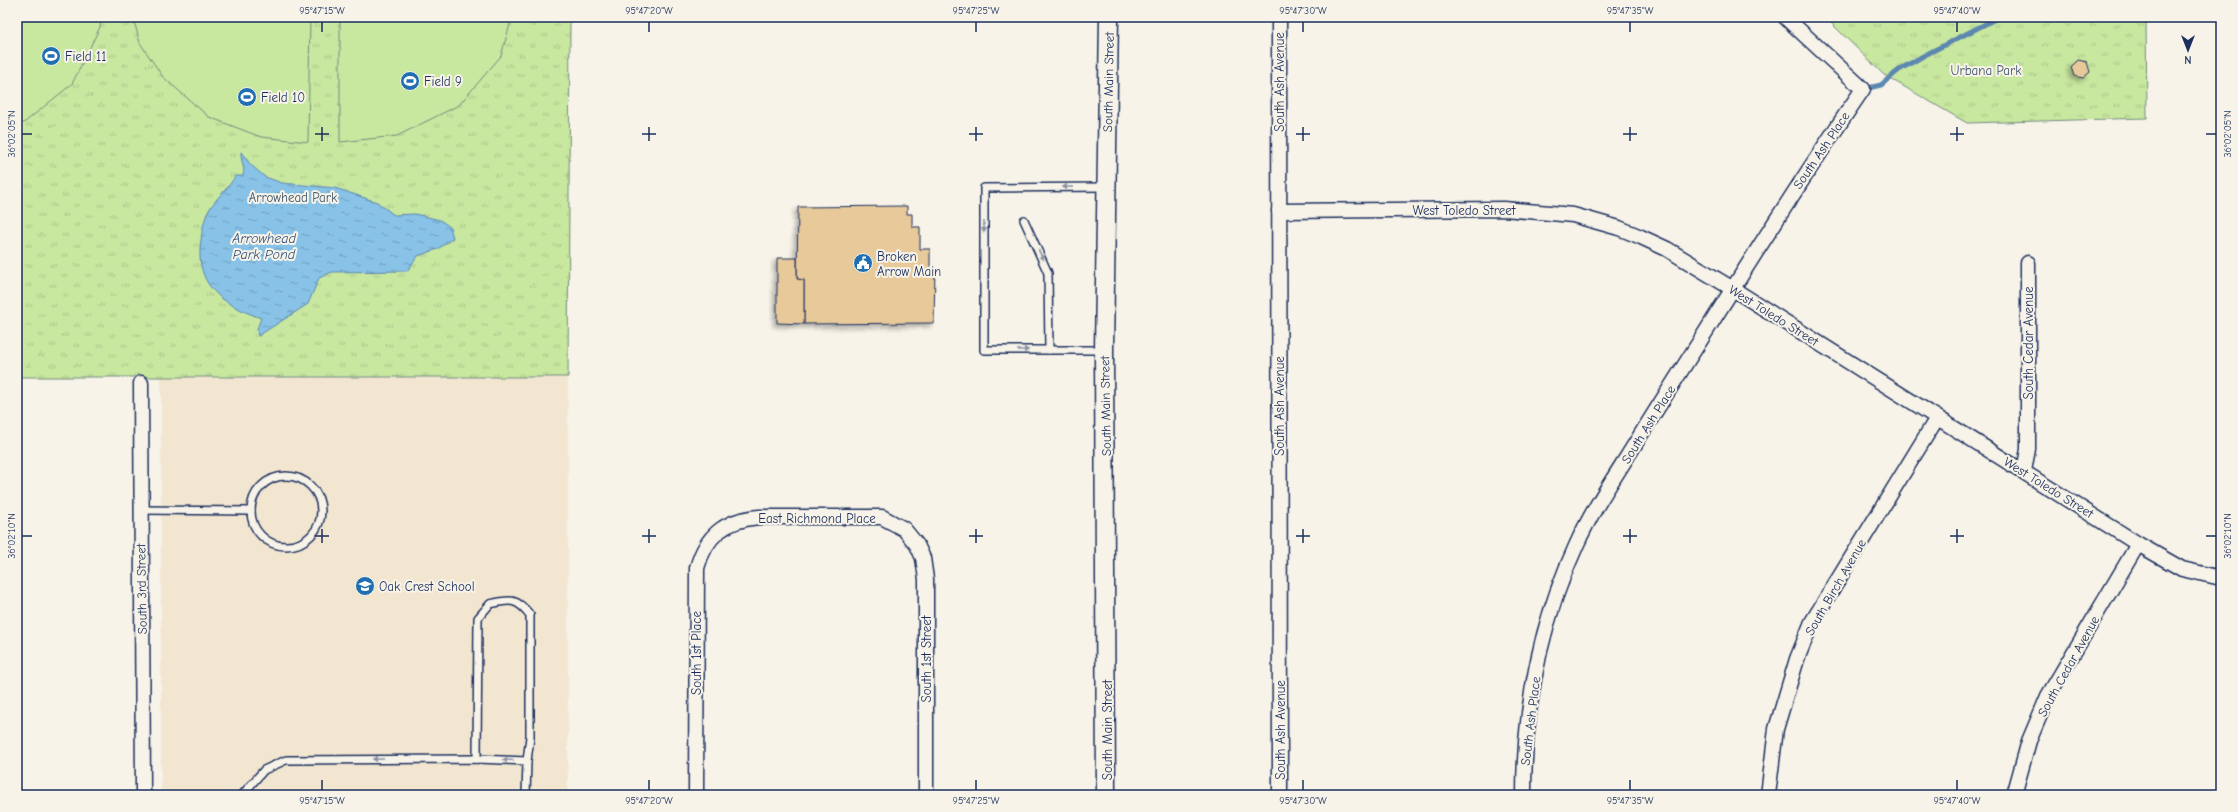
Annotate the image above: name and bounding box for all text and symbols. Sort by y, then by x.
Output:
text: 95°47'15"W [299,5,345,17]
text: 95°47'20"W [625,5,673,17]
text: 95°47'25"W [953,5,1000,17]
text: 95°47'30"W [1279,5,1327,17]
text: 95°47'35"W [1607,5,1654,17]
text: 95°47'40"W [1933,5,1981,17]
street label: South Main Street [1100,30,1117,132]
north arrow [2168,30,2208,70]
street label: South Ash Avenue [1272,32,1287,132]
sports icon: Field 11 [40,45,62,67]
place label: Field 11 [65,49,106,64]
text: N [2184,53,2192,66]
park label: Urbana Park [1951,63,2022,78]
sports icon: Field 9 [399,70,421,92]
place label: Field 9 [424,74,462,89]
sports icon: Field 10 [236,86,258,108]
place label: Field 10 [261,90,305,105]
street label: South Ash Place [1790,109,1853,192]
text: 36°02'05"N [6,110,18,158]
text: 36°02'05"N [2222,110,2234,158]
one-way arrow [1061,184,1074,190]
park label: Arrowhead Park [249,190,338,205]
street label: West Toledo Street [1413,203,1517,218]
one-way arrow [981,221,987,234]
water label: Arrowhead Park Pond [231,230,296,263]
place label: Broken Arrow Main [877,249,941,279]
one-way arrow [1038,249,1044,260]
public building icon: Broken Arrow Main [852,252,874,274]
street label: West Toledo Street [1726,282,1822,350]
street label: South Cedar Avenue [2021,286,2036,399]
one-way arrow [1017,347,1030,353]
street label: South Main Street [1097,354,1114,456]
street label: South Ash Avenue [1272,356,1287,456]
street label: South Ash Place [1618,382,1679,466]
street label: West Toledo Street [2001,454,2097,522]
street label: East Richmond Place [758,511,876,526]
text: 36°02'10"N [6,513,18,559]
text: 36°02'10"N [2222,513,2234,559]
street label: South Birch Avenue [1802,536,1869,638]
street label: South 3rd Street [133,542,150,635]
school or university icon: Oak Crest School [354,575,376,597]
place label: Oak Crest School [379,579,475,594]
street label: South 1st Place [689,611,704,695]
street label: South Cedar Avenue [2035,613,2103,719]
street label: South 1st Street [919,614,934,702]
street label: South Ash Place [1518,675,1543,766]
street label: South Main Street [1100,679,1115,780]
street label: South Ash Avenue [1273,680,1288,780]
one-way arrow [372,756,384,763]
one-way arrow [502,756,514,763]
text: 95°47'15"W [299,795,345,807]
text: 95°47'20"W [625,795,673,807]
text: 95°47'25"W [953,795,1000,807]
text: 95°47'30"W [1279,795,1327,807]
text: 95°47'35"W [1607,795,1654,807]
text: 95°47'40"W [1933,795,1981,807]

